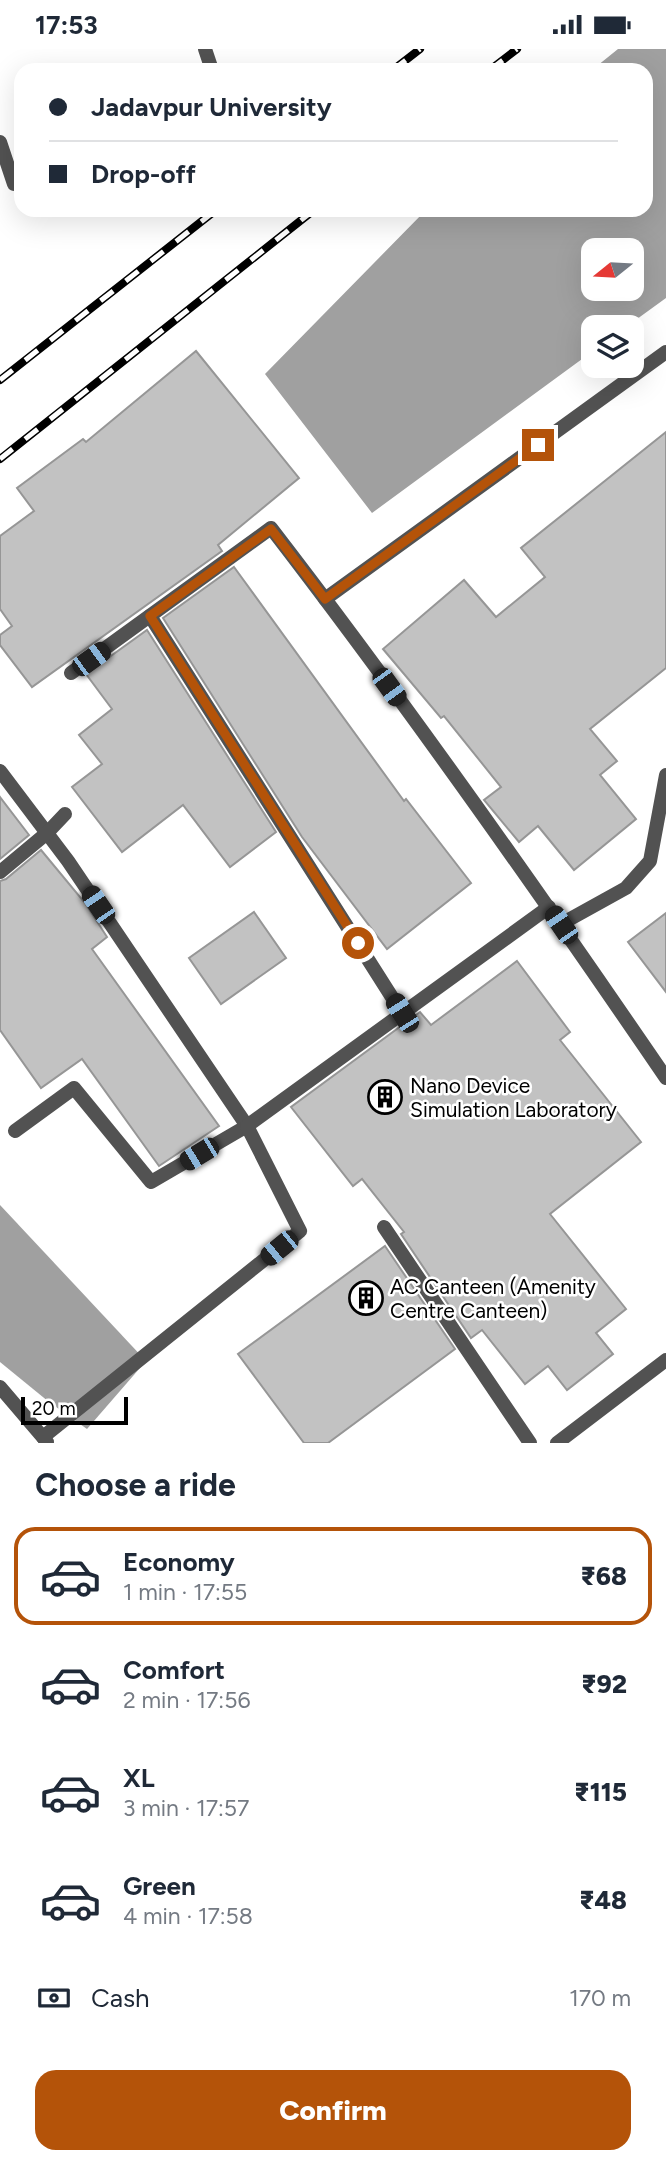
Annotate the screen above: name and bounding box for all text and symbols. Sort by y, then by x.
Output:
text: 17:53 [35,9,98,41]
text: Jadavpur University [91,91,332,123]
text: Drop-off [91,158,196,190]
north arrow [581,238,644,301]
map controls [581,238,644,378]
button: layers [581,315,644,378]
route end [522,429,554,461]
car [68,638,115,680]
car [369,664,410,710]
car [78,882,119,928]
car [541,902,582,948]
route start [342,927,374,959]
car [382,990,423,1036]
place label: Nano Device Simulation Laboratory [410,1073,617,1122]
building icon: Nano Device Simulation Laboratory [366,1078,404,1116]
car [176,1134,223,1174]
car [257,1227,302,1269]
place label: AC Canteen (Amenity Centre Canteen) [390,1274,596,1323]
building icon: AC Canteen (Amenity Centre Canteen) [347,1279,385,1317]
scale bar [21,1394,128,1426]
text: 20 m [32,1397,76,1420]
text: Choose a ride [35,1466,236,1504]
icon: car [39,1545,102,1608]
text: Economy [123,1546,235,1578]
text: ₹68 [581,1560,627,1592]
text: 1 min · 17:55 [123,1578,247,1606]
icon: car [39,1653,102,1716]
text: Comfort [123,1654,225,1686]
text: ₹92 [581,1668,627,1700]
text: 2 min · 17:56 [123,1686,250,1714]
icon: car [39,1761,102,1824]
text: XL [123,1762,155,1794]
text: ₹115 [574,1776,627,1808]
text: 3 min · 17:57 [123,1794,249,1822]
icon: car [39,1869,102,1932]
text: Green [123,1870,196,1902]
text: ₹48 [579,1884,627,1916]
text: 4 min · 17:58 [123,1902,253,1930]
icon: cash [35,1979,73,2017]
text: Cash [91,1982,150,2014]
text: 170 m [569,1984,631,2012]
button: Confirm [35,2070,631,2150]

